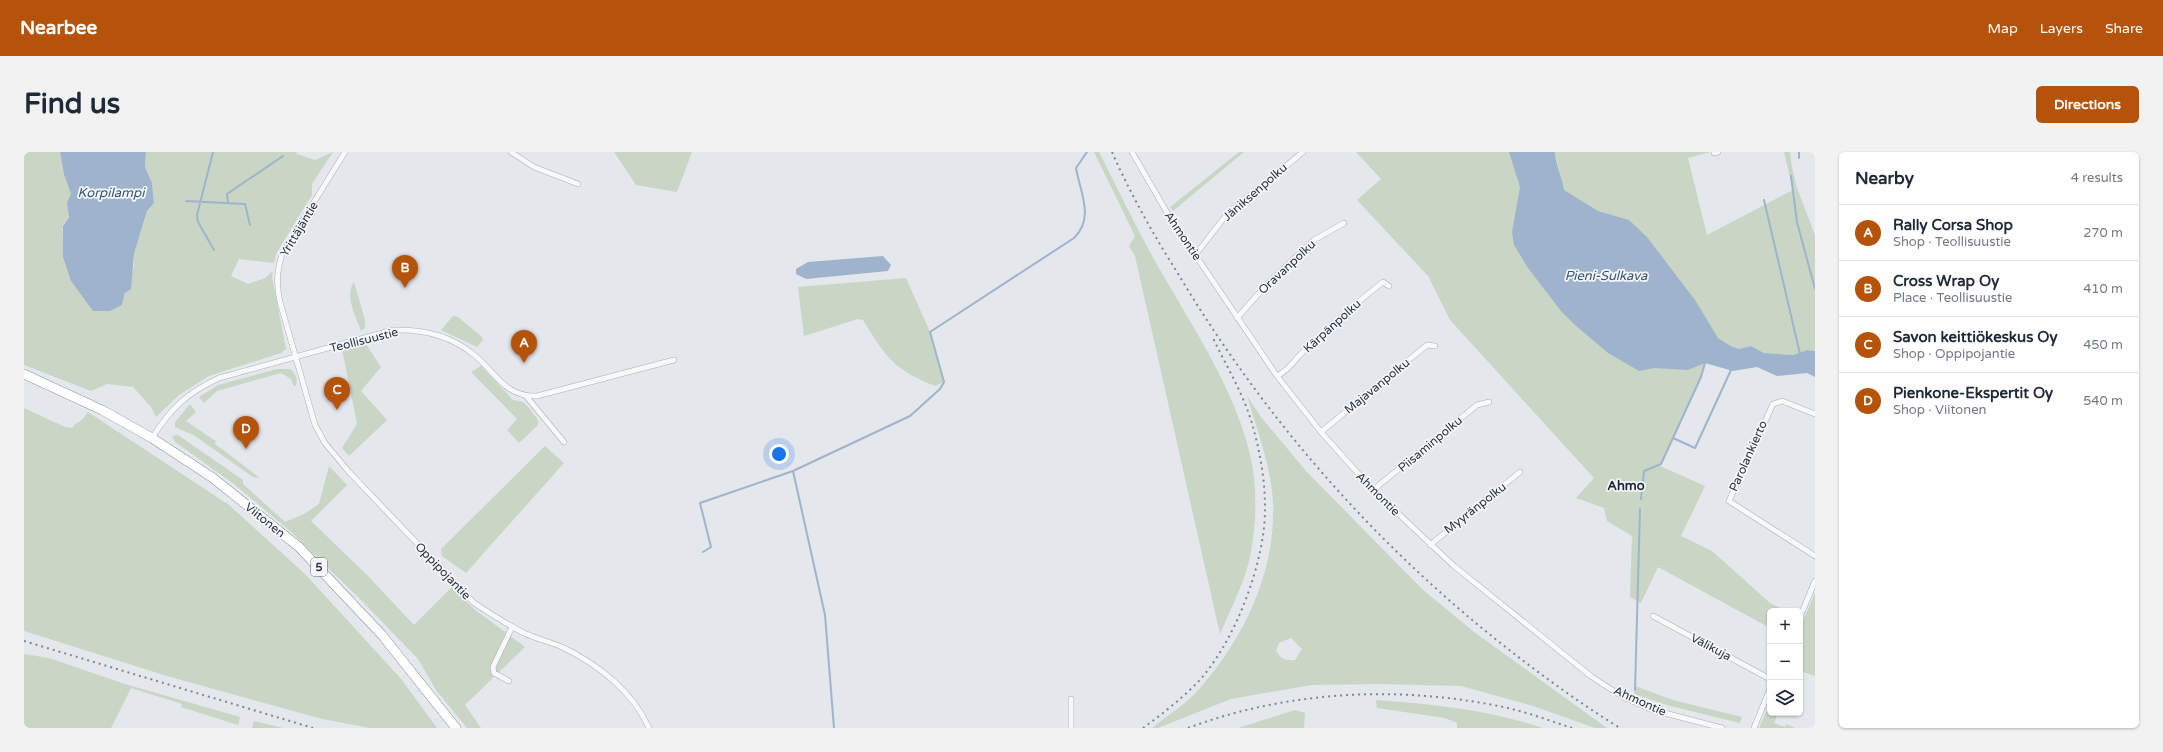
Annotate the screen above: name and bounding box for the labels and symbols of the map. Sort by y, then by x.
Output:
street label: Jäniksenpolku [1220,160,1290,224]
water label: Korpilampi [78,185,146,201]
street label: Yrittäjäntie [277,199,321,259]
street label: Ahmontie [1162,209,1205,263]
street label: Oravanpolku [1256,237,1318,297]
pin: B [392,255,418,288]
water label: Pieni-Sulkava [1565,268,1648,284]
street label: Kärpänpolku [1300,296,1364,356]
street label: Teollisuustie [328,325,400,355]
pin: A [511,330,537,363]
street label: Majavanpolku [1341,355,1413,417]
pin: C [324,377,350,410]
street label: Piisaminpolku [1395,413,1465,475]
pin: D [233,416,259,449]
street label: Parolankierto [1726,418,1770,494]
your location [769,444,789,464]
street label: Ahmontie [1353,469,1403,519]
district label: Ahmo [1607,478,1645,494]
street label: Myyränpolku [1441,479,1509,537]
street label: Viitonen [242,500,288,540]
street label: Oppipojantie [412,540,474,603]
road number: 5 [311,558,327,576]
street label: Välikuja [1688,630,1734,664]
street label: Ahmontie [1612,683,1669,719]

